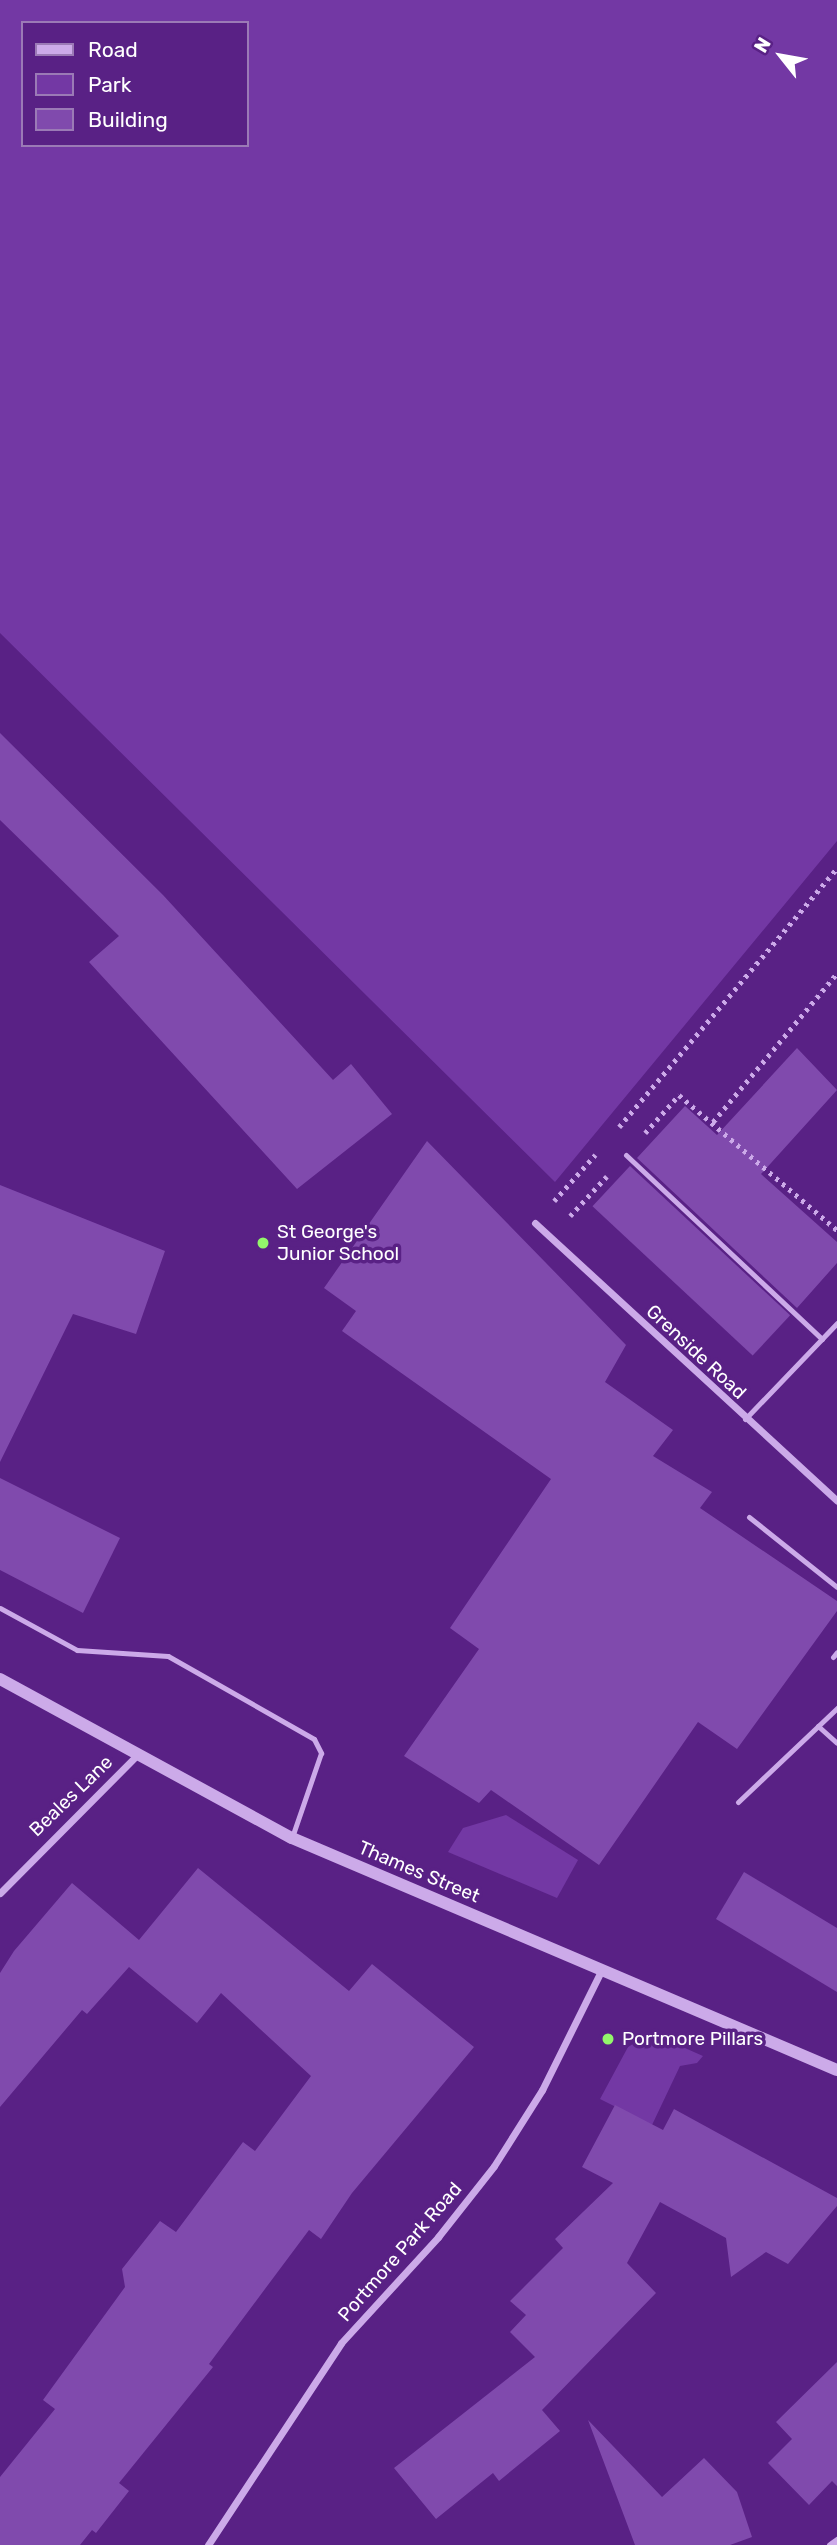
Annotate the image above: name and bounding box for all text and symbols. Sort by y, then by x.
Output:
legend [21,21,248,147]
north arrow [746,21,816,91]
text: N [749,33,776,57]
text: Road [88,37,138,62]
text: Park [88,72,132,97]
text: Building [88,107,168,132]
place label: St George's Junior School [277,1221,400,1265]
marker: St George's Junior School [255,1235,271,1251]
street label: Grenside Road [641,1300,751,1404]
street label: Beales Lane [25,1751,117,1841]
street label: Thames Street [355,1836,483,1908]
place label: Portmore Pillars [622,2028,763,2050]
marker: Portmore Pillars [600,2031,616,2047]
street label: Portmore Park Road [333,2178,467,2326]

